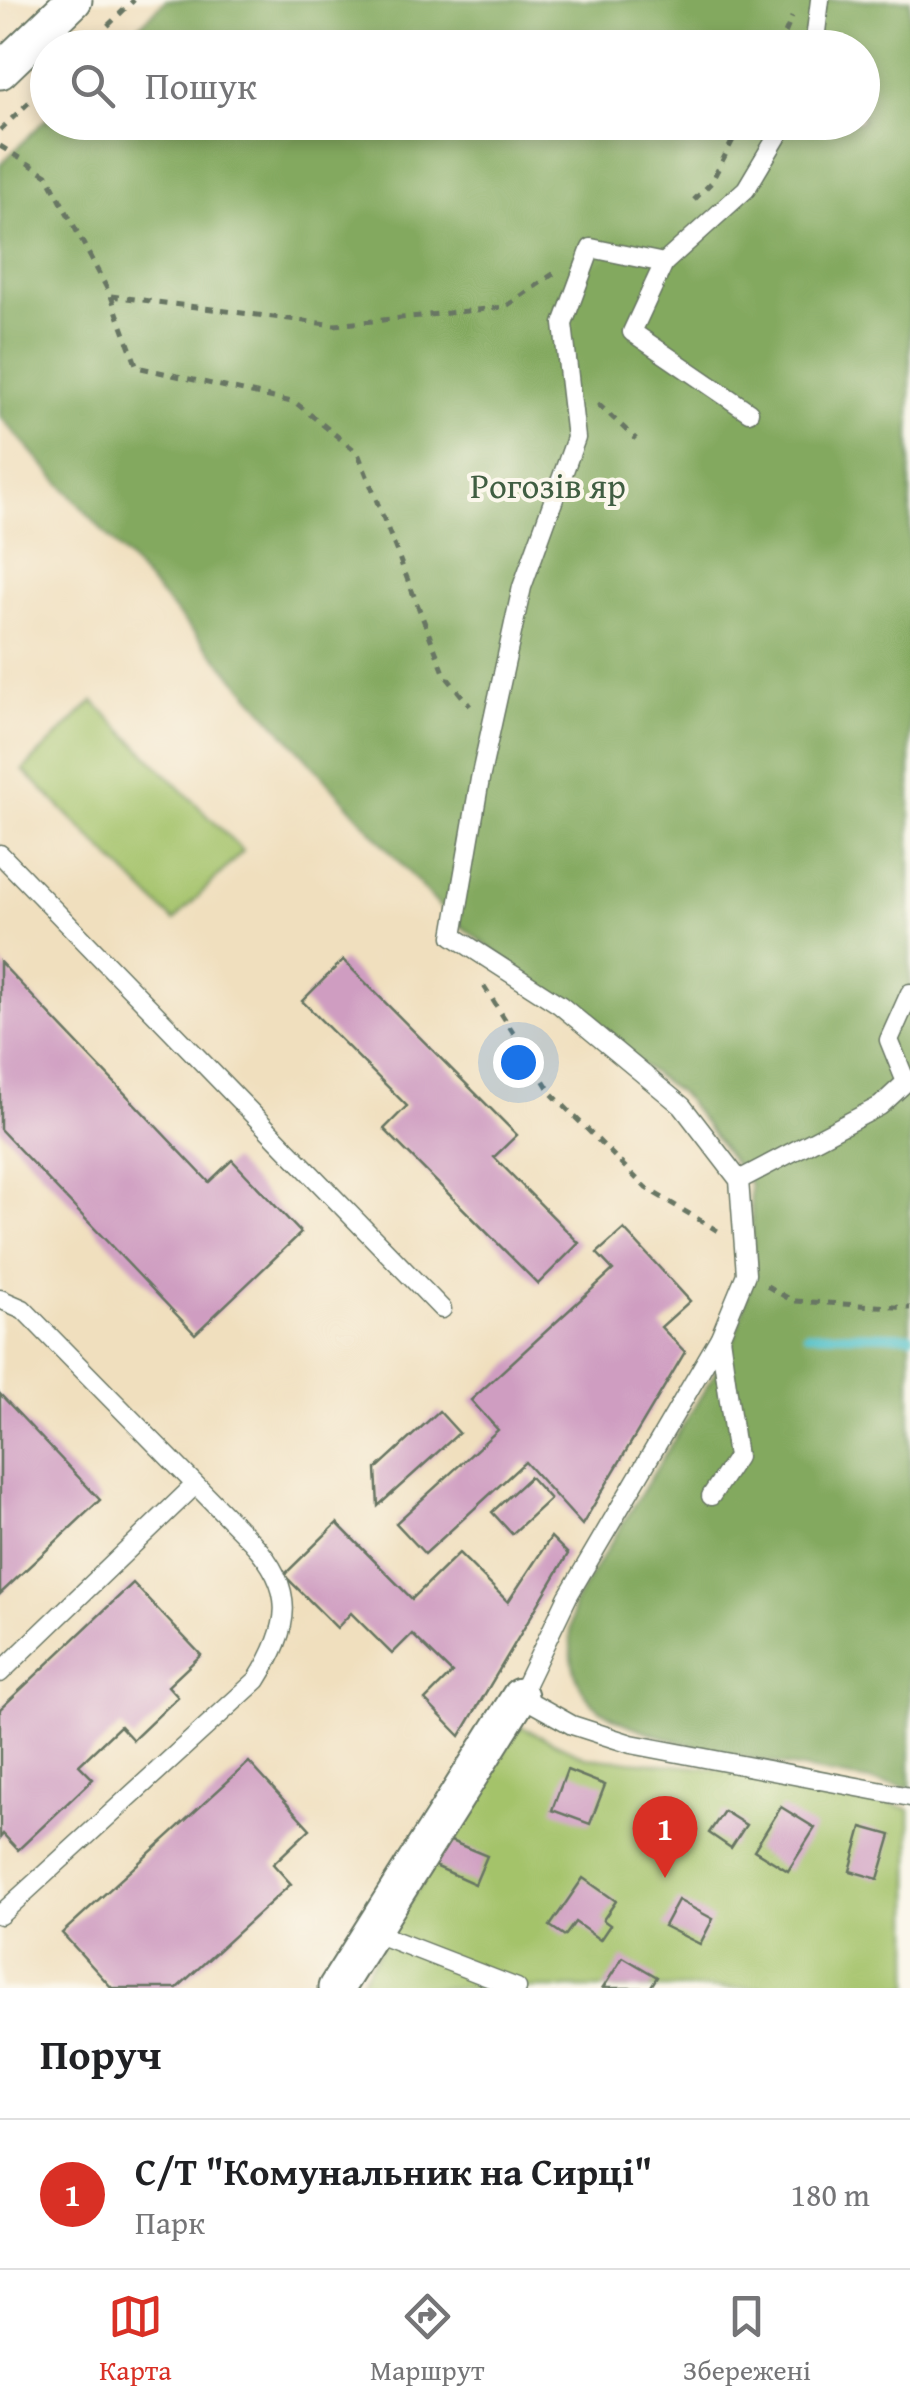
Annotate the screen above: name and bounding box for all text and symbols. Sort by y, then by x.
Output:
search box [30,30,880,140]
text: Пошук [145,57,257,113]
icon: search [65,58,120,113]
park label: Рогозів яр [470,460,626,511]
your location [493,1037,544,1088]
pin: 1 [632,1796,698,1878]
text: Поруч [40,2023,161,2084]
text: С/Т "Комунальник на Сирці" [135,2143,652,2199]
text: 1 [64,2171,81,2218]
text: 180 m [791,2171,870,2218]
text: Парк [135,2199,205,2246]
tab: Карта [99,2289,172,2390]
tab: Маршрут [370,2289,485,2390]
tab: Збережені [683,2289,811,2390]

